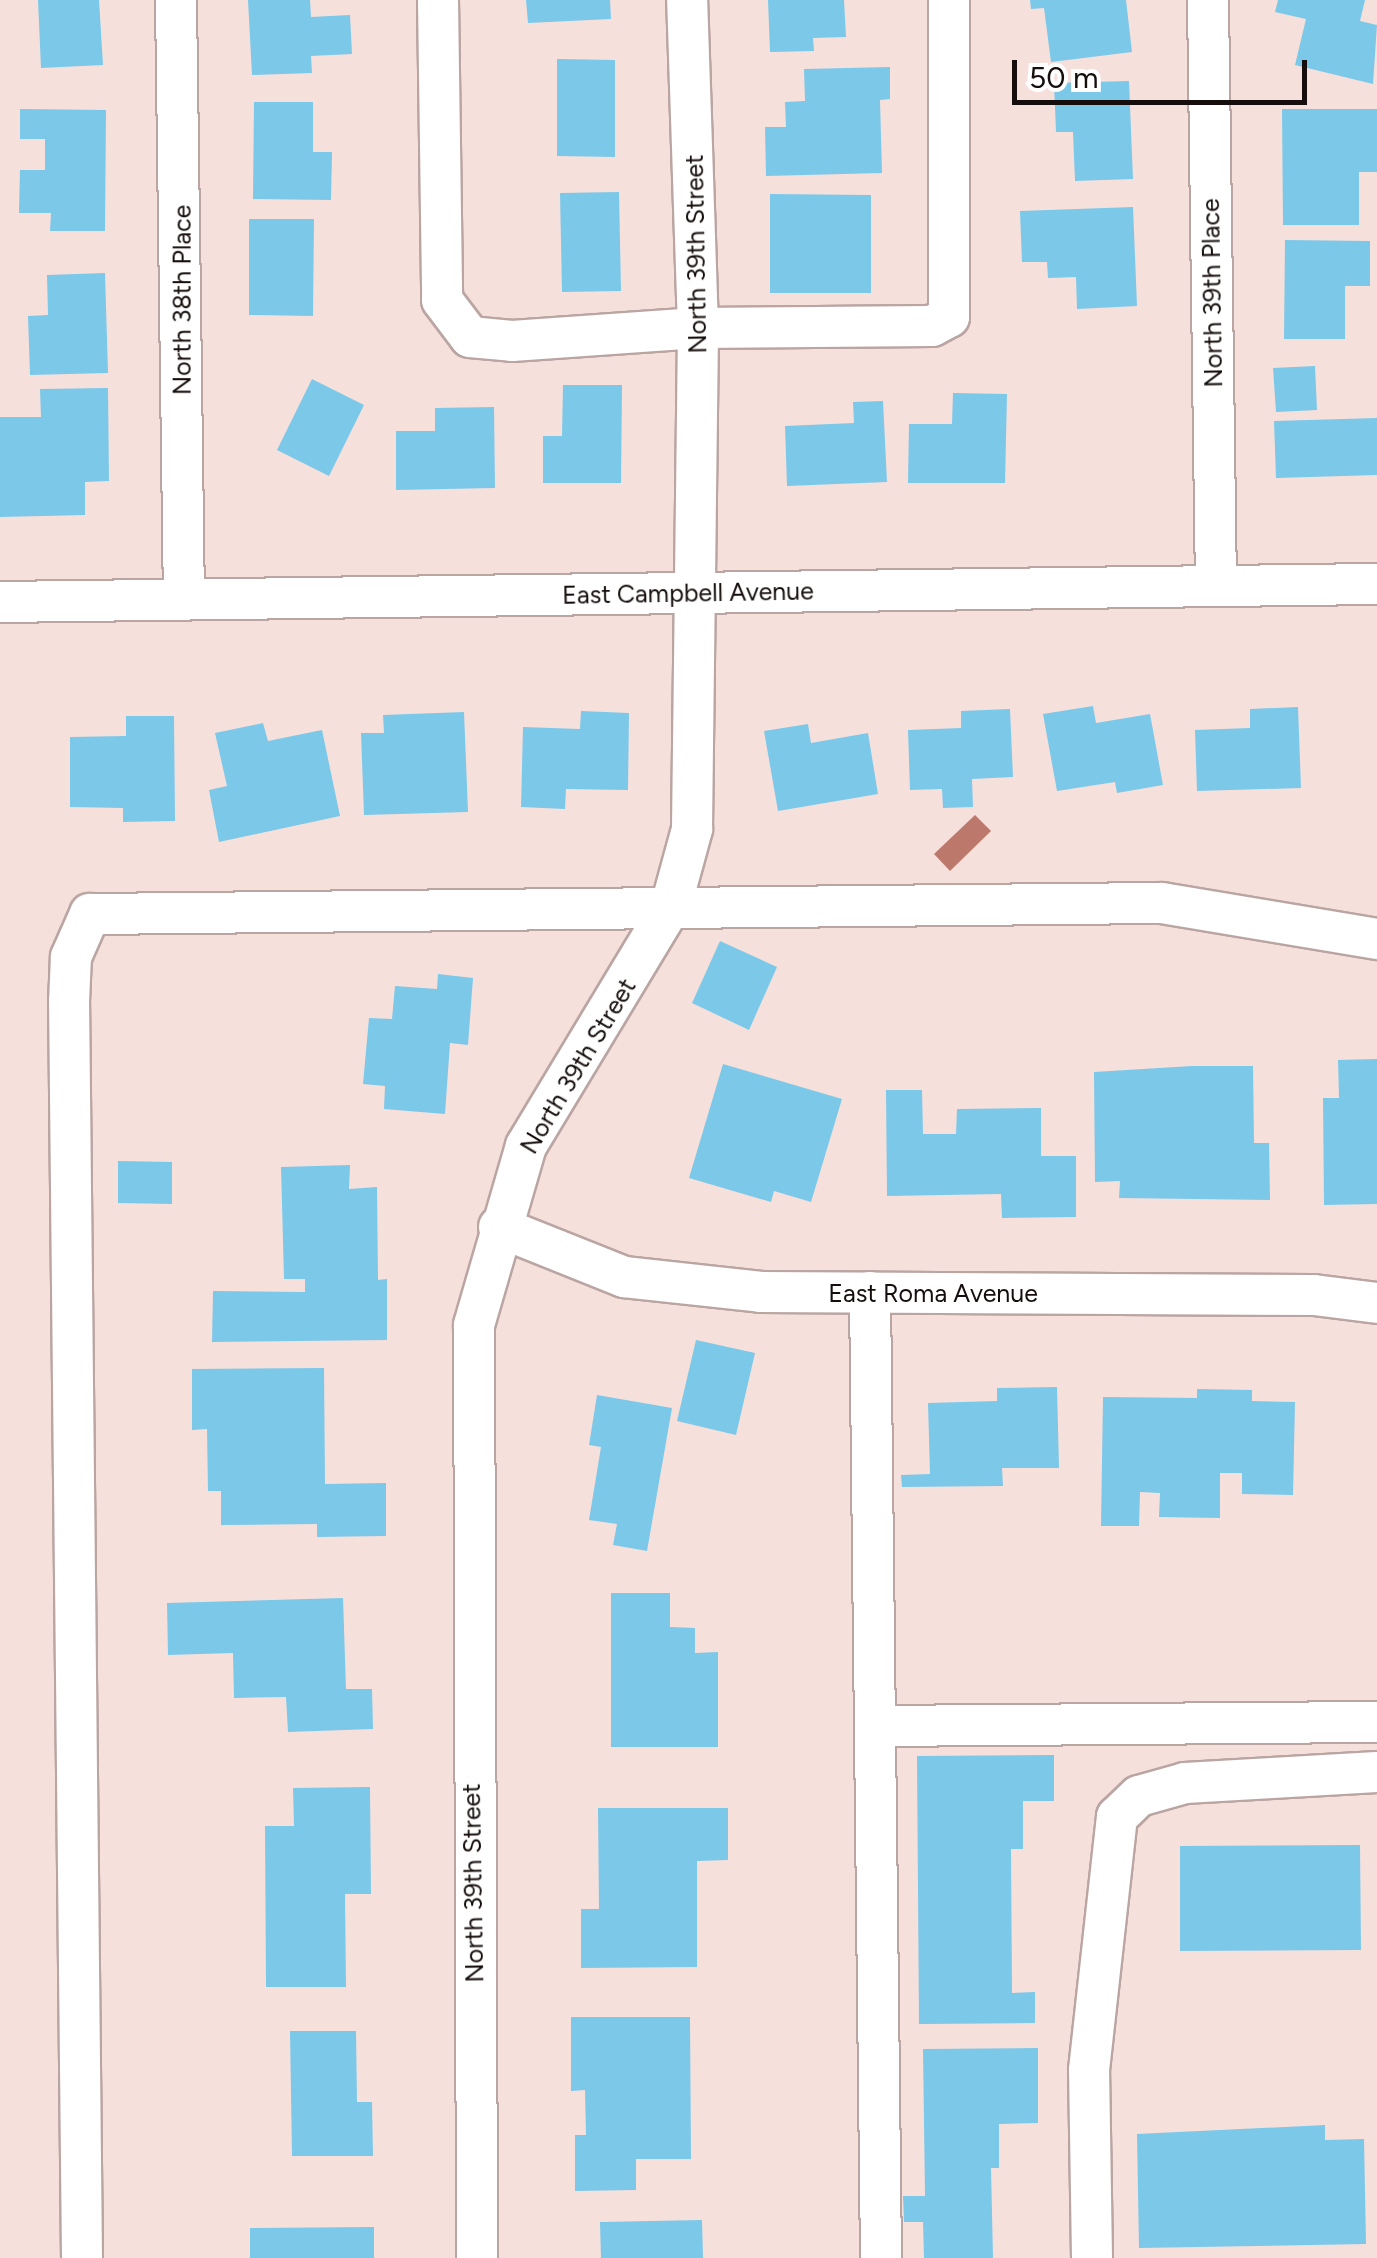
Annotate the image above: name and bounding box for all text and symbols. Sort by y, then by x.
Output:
scale bar [1017,40,1312,102]
text: 50 m [1029,59,1098,96]
street label: North 39th Street [679,154,713,354]
street label: North 39th Place [1195,198,1229,388]
street label: North 38th Place [167,205,197,395]
street label: East Campbell Avenue [562,576,814,610]
street label: North 39th Street [514,973,642,1159]
street label: East Roma Avenue [828,1278,1038,1308]
street label: North 39th Street [456,1783,490,1983]

